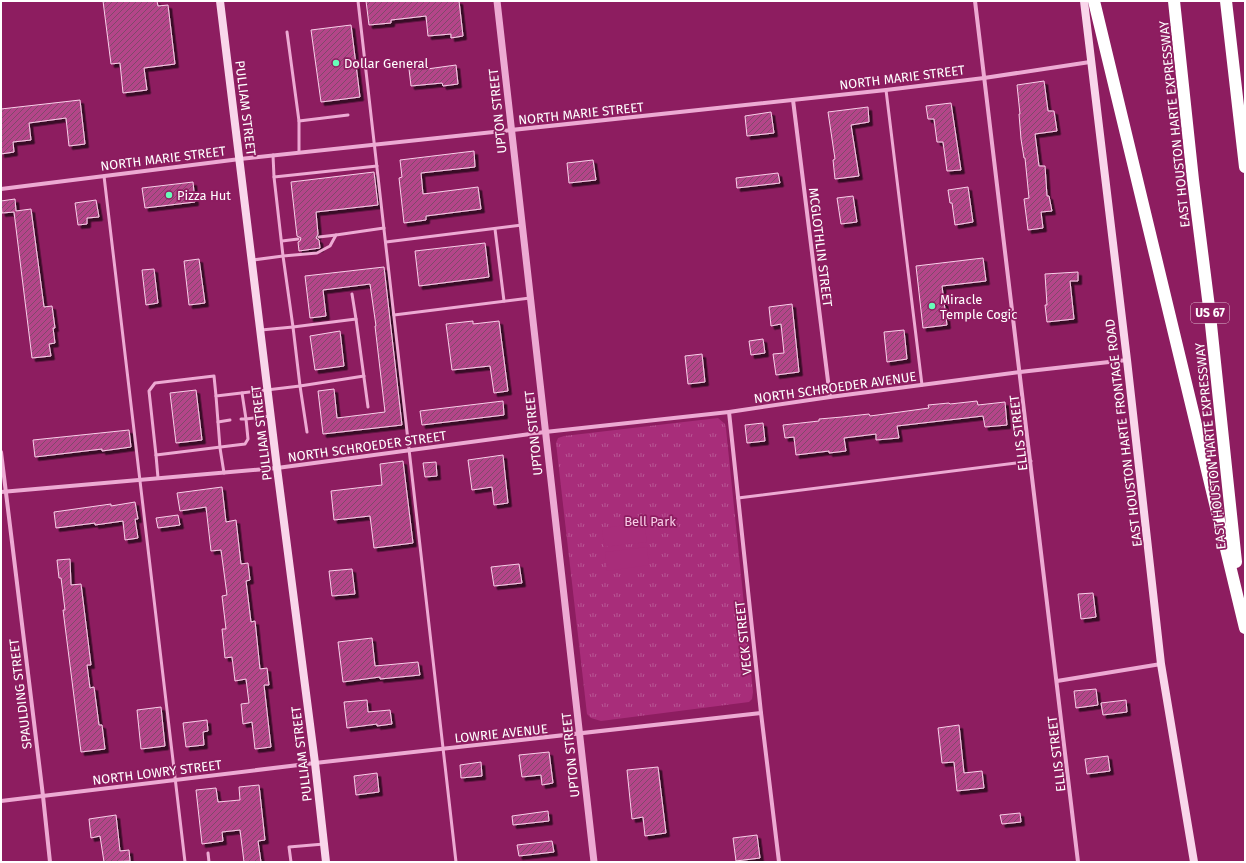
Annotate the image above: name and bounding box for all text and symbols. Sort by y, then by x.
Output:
street label: EAST HOUSTON HARTE EXPRESSWAY [1156,19,1193,228]
place label: Dollar General [344,56,429,71]
marker: Dollar General [331,58,341,68]
street label: PULLIAM STREET [232,60,259,157]
street label: NORTH MARIE STREET [839,62,966,93]
street label: UPTON STREET [486,67,509,154]
street label: NORTH MARIE STREET [518,99,645,128]
street label: NORTH MARIE STREET [100,143,227,174]
street label: MCGLOTHLIN STREET [806,187,835,308]
place label: Pizza Hut [177,188,231,203]
marker: Pizza Hut [164,190,174,200]
place label: Miracle Temple Cogic [940,292,1017,322]
marker: Miracle Temple Cogic [927,301,937,311]
road number: US 67 [1191,303,1229,323]
street label: EAST HOUSTON HARTE FRONTAGE ROAD [1102,318,1145,548]
street label: EAST HOUSTON HARTE EXPRESSWAY [1192,341,1229,550]
street label: NORTH SCHROEDER AVENUE [753,369,917,406]
street label: PULLIAM STREET [248,384,275,481]
street label: UPTON STREET [522,389,545,476]
street label: ELLIS STREET [1006,394,1031,472]
street label: NORTH SCHROEDER STREET [287,428,448,465]
park label: Bell Park [624,514,676,529]
street label: VECK STREET [732,600,755,676]
street label: SPAULDING STREET [6,638,35,750]
street label: PULLIAM STREET [288,705,315,802]
street label: UPTON STREET [559,711,582,798]
street label: ELLIS STREET [1044,715,1069,793]
street label: LOWRIE AVENUE [454,721,548,746]
street label: NORTH LOWRY STREET [92,757,223,788]

